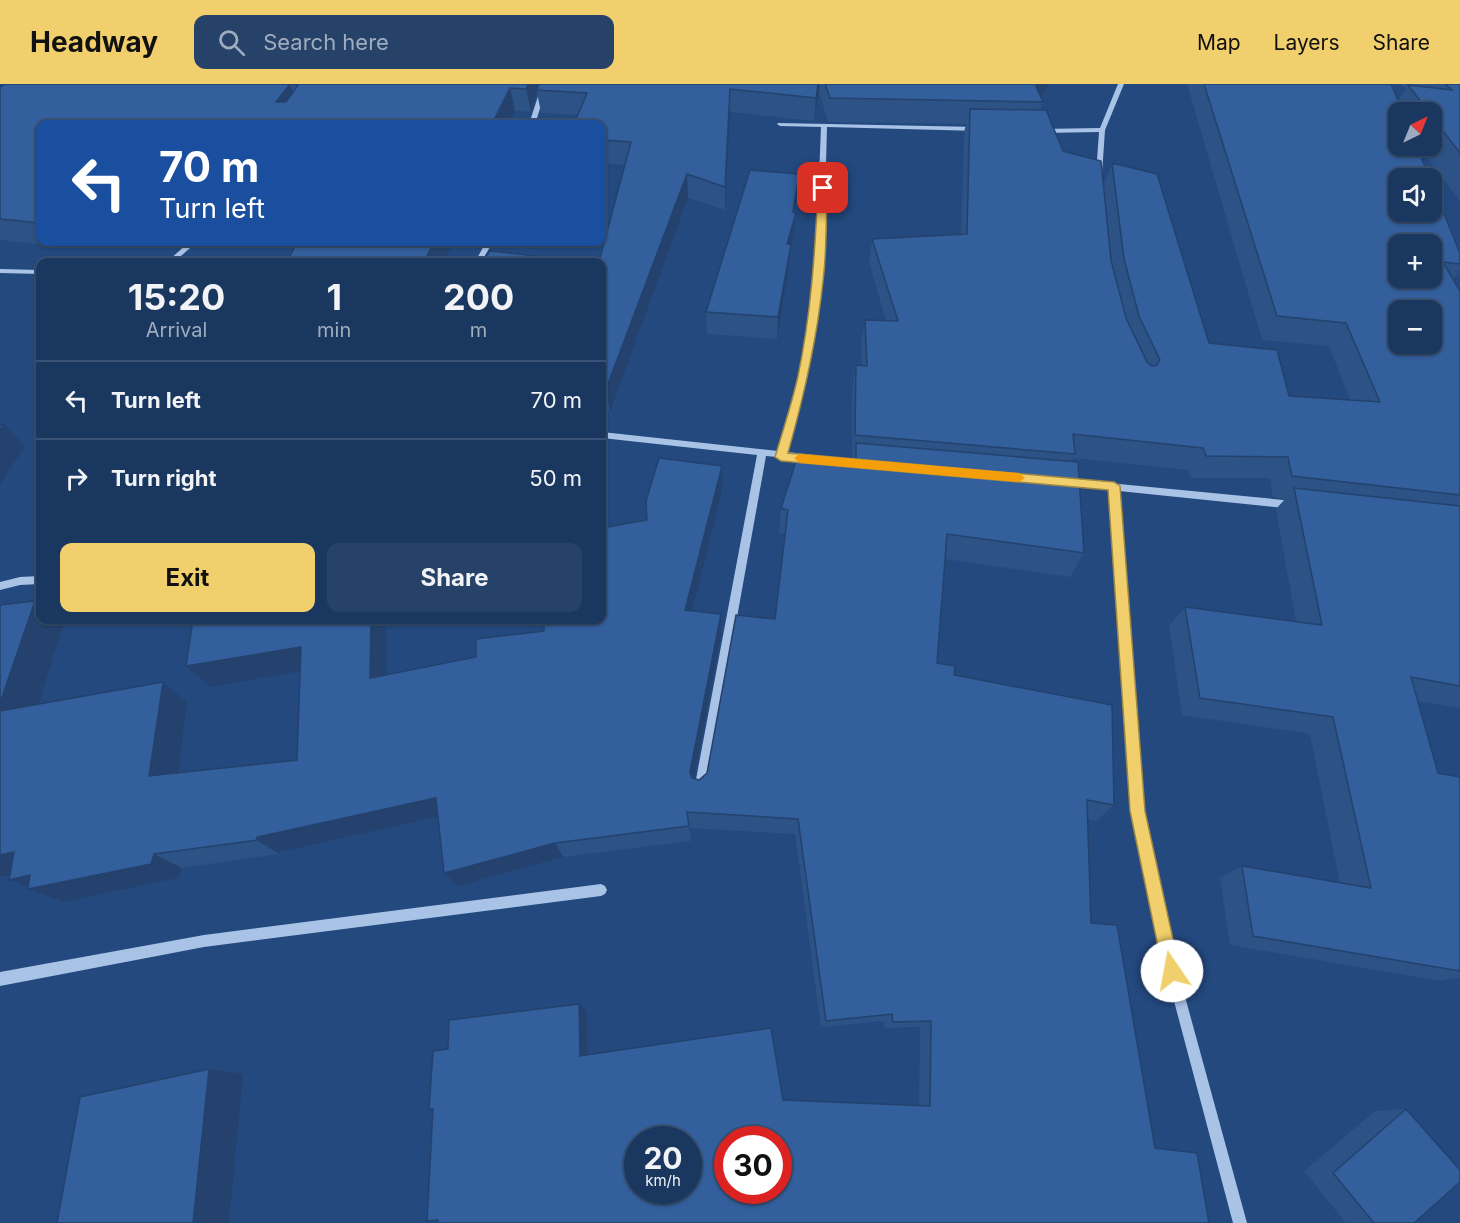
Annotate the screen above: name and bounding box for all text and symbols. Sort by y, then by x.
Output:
search box [194,15,614,69]
text: Headway [30,25,158,59]
icon: search [215,26,248,59]
text: Search here [263,29,389,55]
text: Map [1197,30,1241,55]
text: Layers [1274,30,1340,55]
text: Share [1373,30,1430,55]
north arrow [1388,102,1442,156]
map controls [1388,102,1442,354]
text: 70 m [159,141,259,192]
icon: left [60,144,138,222]
pin [797,162,848,213]
button: sound [1388,168,1442,222]
icon: arrive [806,171,839,204]
text: Turn left [159,192,265,225]
button: + [1388,234,1442,288]
text: 15:20 [128,275,225,319]
text: 1 [326,275,342,319]
text: 200 [443,275,514,319]
button: − [1388,300,1442,354]
text: Arrival [146,318,207,342]
text: min [317,318,351,342]
text: m [470,318,487,342]
icon: left [60,384,93,417]
text: Turn left [111,387,201,413]
text: 70 m [531,387,582,413]
icon: right [60,462,93,495]
text: Turn right [111,465,217,491]
text: 50 m [529,465,582,491]
button: Exit [60,543,315,612]
button: Share [327,543,582,612]
position arrow [1140,939,1204,1003]
speed limit sign: 30 [714,1126,792,1204]
text: 20 [643,1140,683,1176]
text: km/h [645,1171,681,1190]

